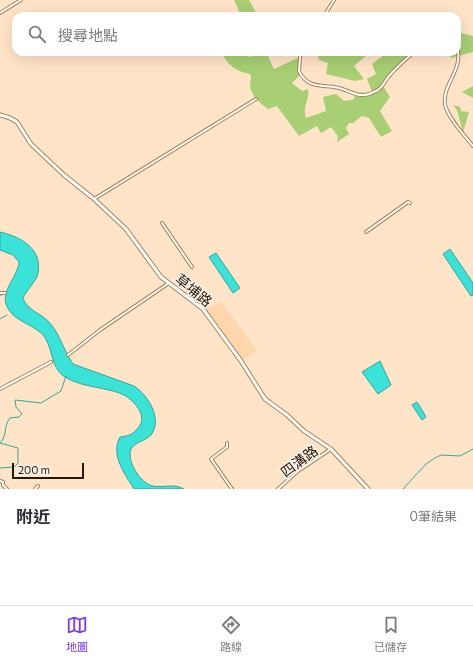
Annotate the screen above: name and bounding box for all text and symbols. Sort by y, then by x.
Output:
search box [12,12,461,56]
icon: search [26,23,48,45]
text: 搜尋地點 [58,26,118,44]
street label: 草埔路 [172,270,216,310]
street label: 四溝路 [277,442,321,480]
scale bar [12,461,84,480]
text: 200 m [18,463,50,476]
text: 附近 [16,506,50,527]
text: 0筆結果 [410,508,457,524]
tab: 地圖 [66,614,88,654]
tab: 路線 [220,614,242,654]
tab: 已儲存 [374,614,407,654]

